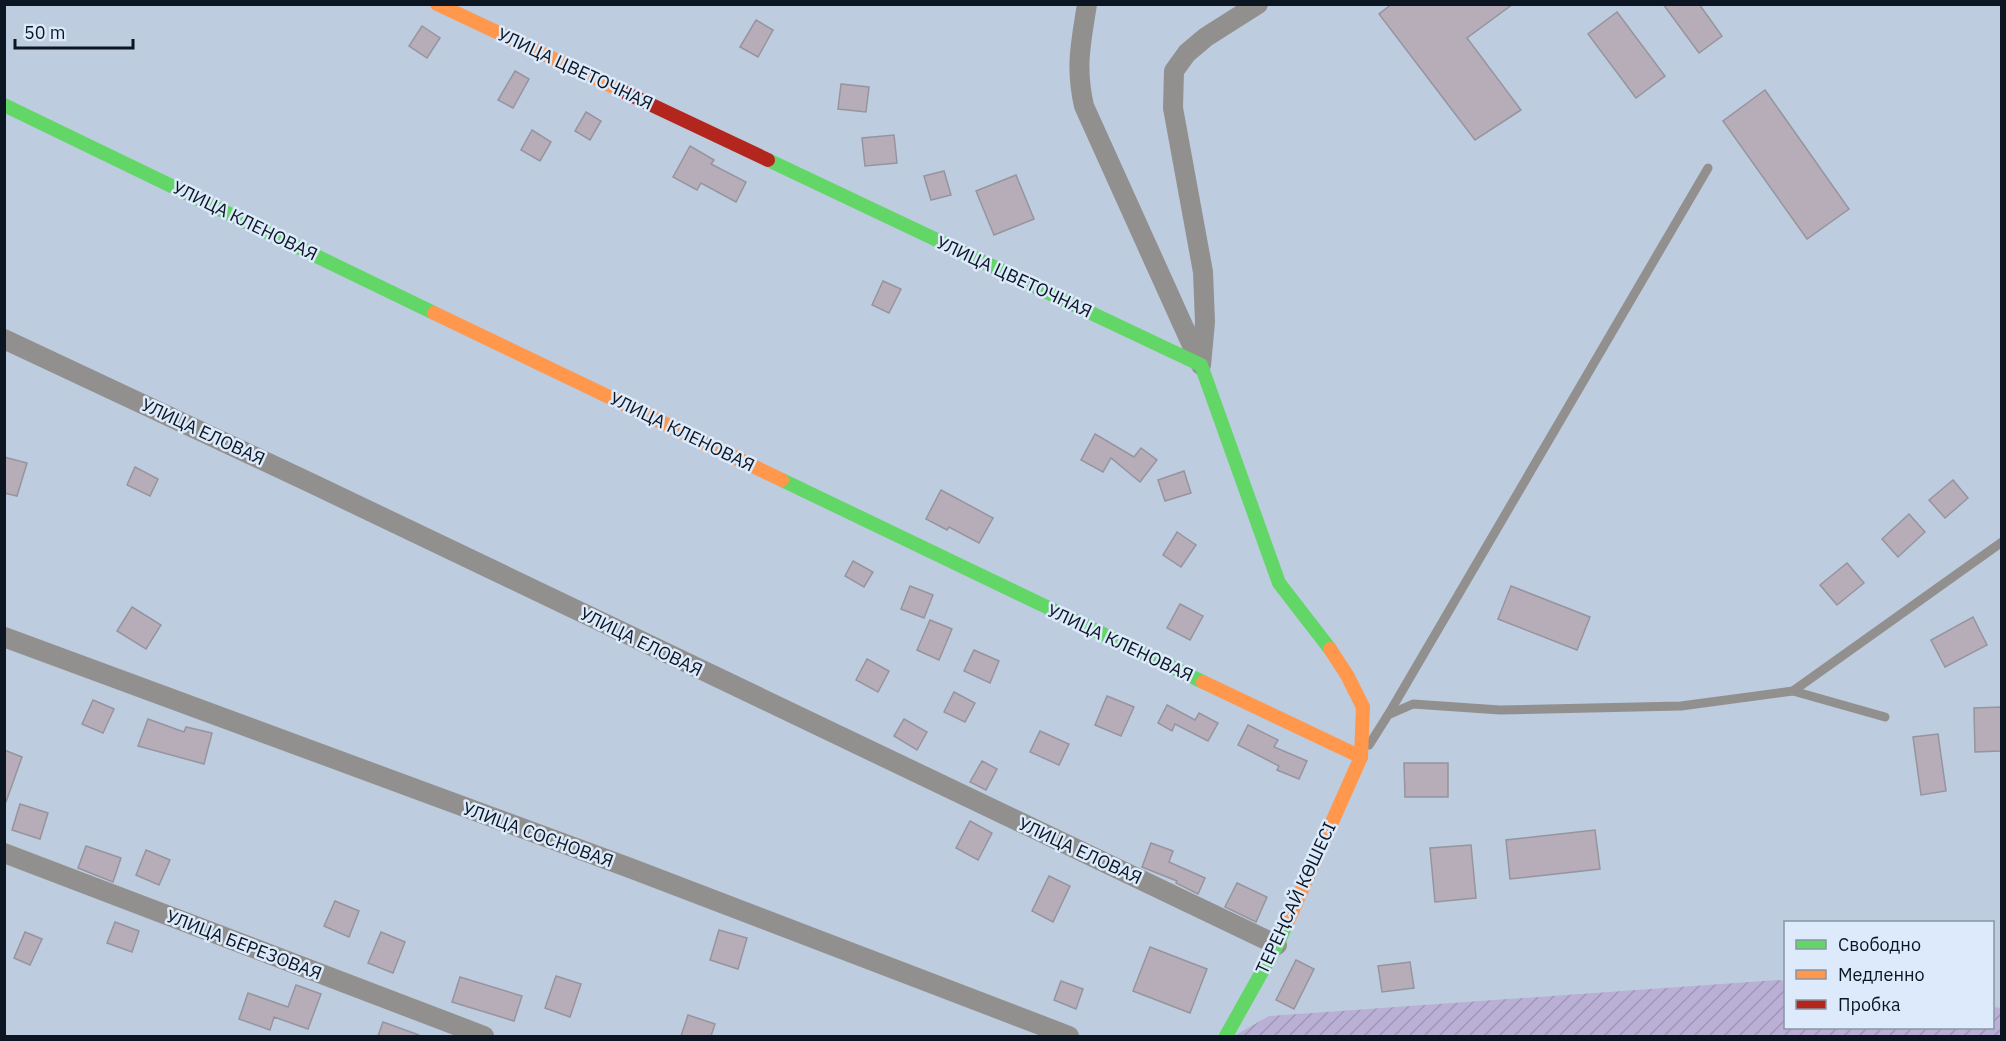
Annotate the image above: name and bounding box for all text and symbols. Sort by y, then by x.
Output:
scale bar [15,12,134,50]
text: 50 m [24,21,66,44]
street label: УЛИЦА ЦВЕТОЧНАЯ [494,22,657,115]
street label: УЛИЦА КЛЕНОВАЯ [169,175,322,266]
street label: УЛИЦА ЦВЕТОЧНАЯ [933,230,1096,323]
street label: УЛИЦА КЛЕНОВАЯ [606,386,759,477]
street label: УЛИЦА ЕЛОВАЯ [138,393,269,470]
street label: УЛИЦА КЛЕНОВАЯ [1043,599,1197,686]
street label: УЛИЦА ЕЛОВАЯ [576,602,706,681]
street label: УЛИЦА СОСНОВАЯ [460,797,617,872]
street label: УЛИЦА ЕЛОВАЯ [1015,812,1146,889]
street label: ТЕРЕҢСАЙ КӨШЕСІ [1250,818,1341,977]
street label: УЛИЦА БЕРЕЗОВАЯ [163,904,325,985]
legend [1784,921,1994,1029]
text: Свободно [1838,933,1921,956]
text: Медленно [1838,963,1925,986]
text: Пробка [1838,993,1901,1016]

